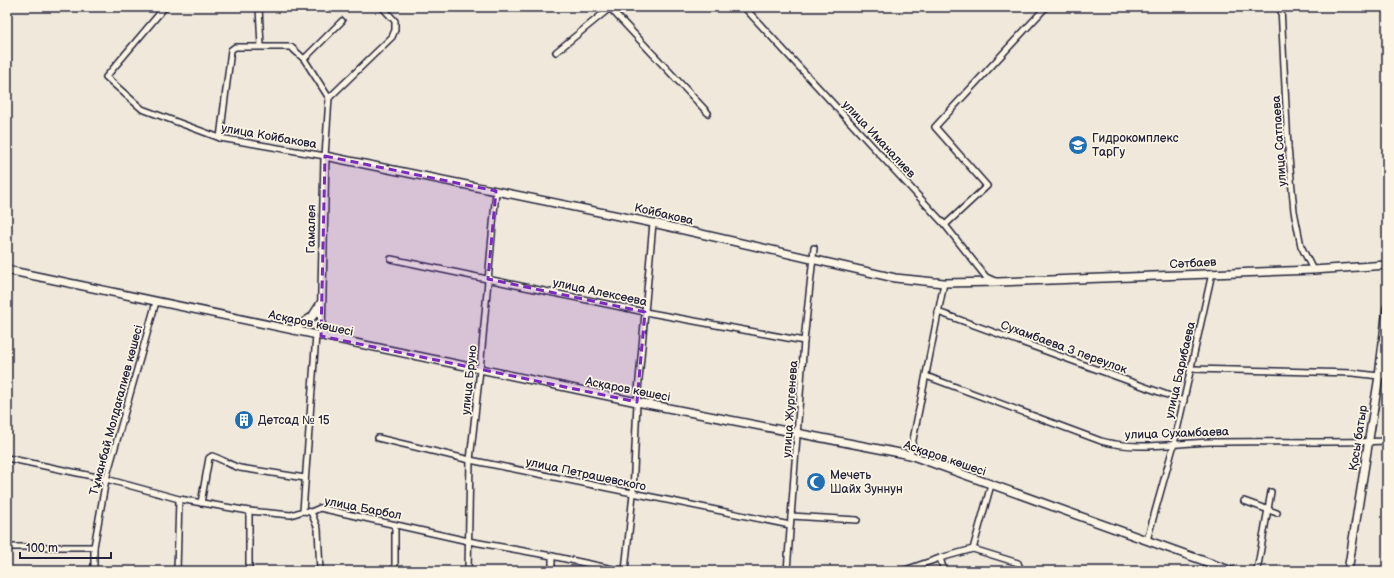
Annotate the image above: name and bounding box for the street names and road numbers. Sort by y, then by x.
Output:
street label: улица Сатпаева [1269,95,1290,187]
street label: улица Иманалиев [839,97,919,182]
street label: улица Койбакова [220,121,318,152]
street label: Койбакова [633,200,695,229]
street label: Гамалея [304,204,319,254]
street label: Сәтбаев [1169,255,1218,272]
street label: улица Алексеева [551,275,648,310]
street label: Асқаров көшесі [266,307,355,340]
street label: Сухамбаева 3 переулок [998,318,1130,378]
street label: улица Барибаева [1162,320,1199,420]
street label: Тұманбай Молдағалиев көшесі [86,323,146,497]
street label: улица Бруно [458,344,481,416]
street label: улица Жургенева [780,360,801,458]
street label: Асқаров көшесі [583,374,672,405]
street label: Қосы батыр [1346,404,1371,472]
street label: улица Сухамбаева [1125,424,1229,443]
street label: Асқаров көшесі [901,437,988,480]
street label: улица Петрашевского [524,454,647,495]
street label: улица Барбол [323,494,403,523]

